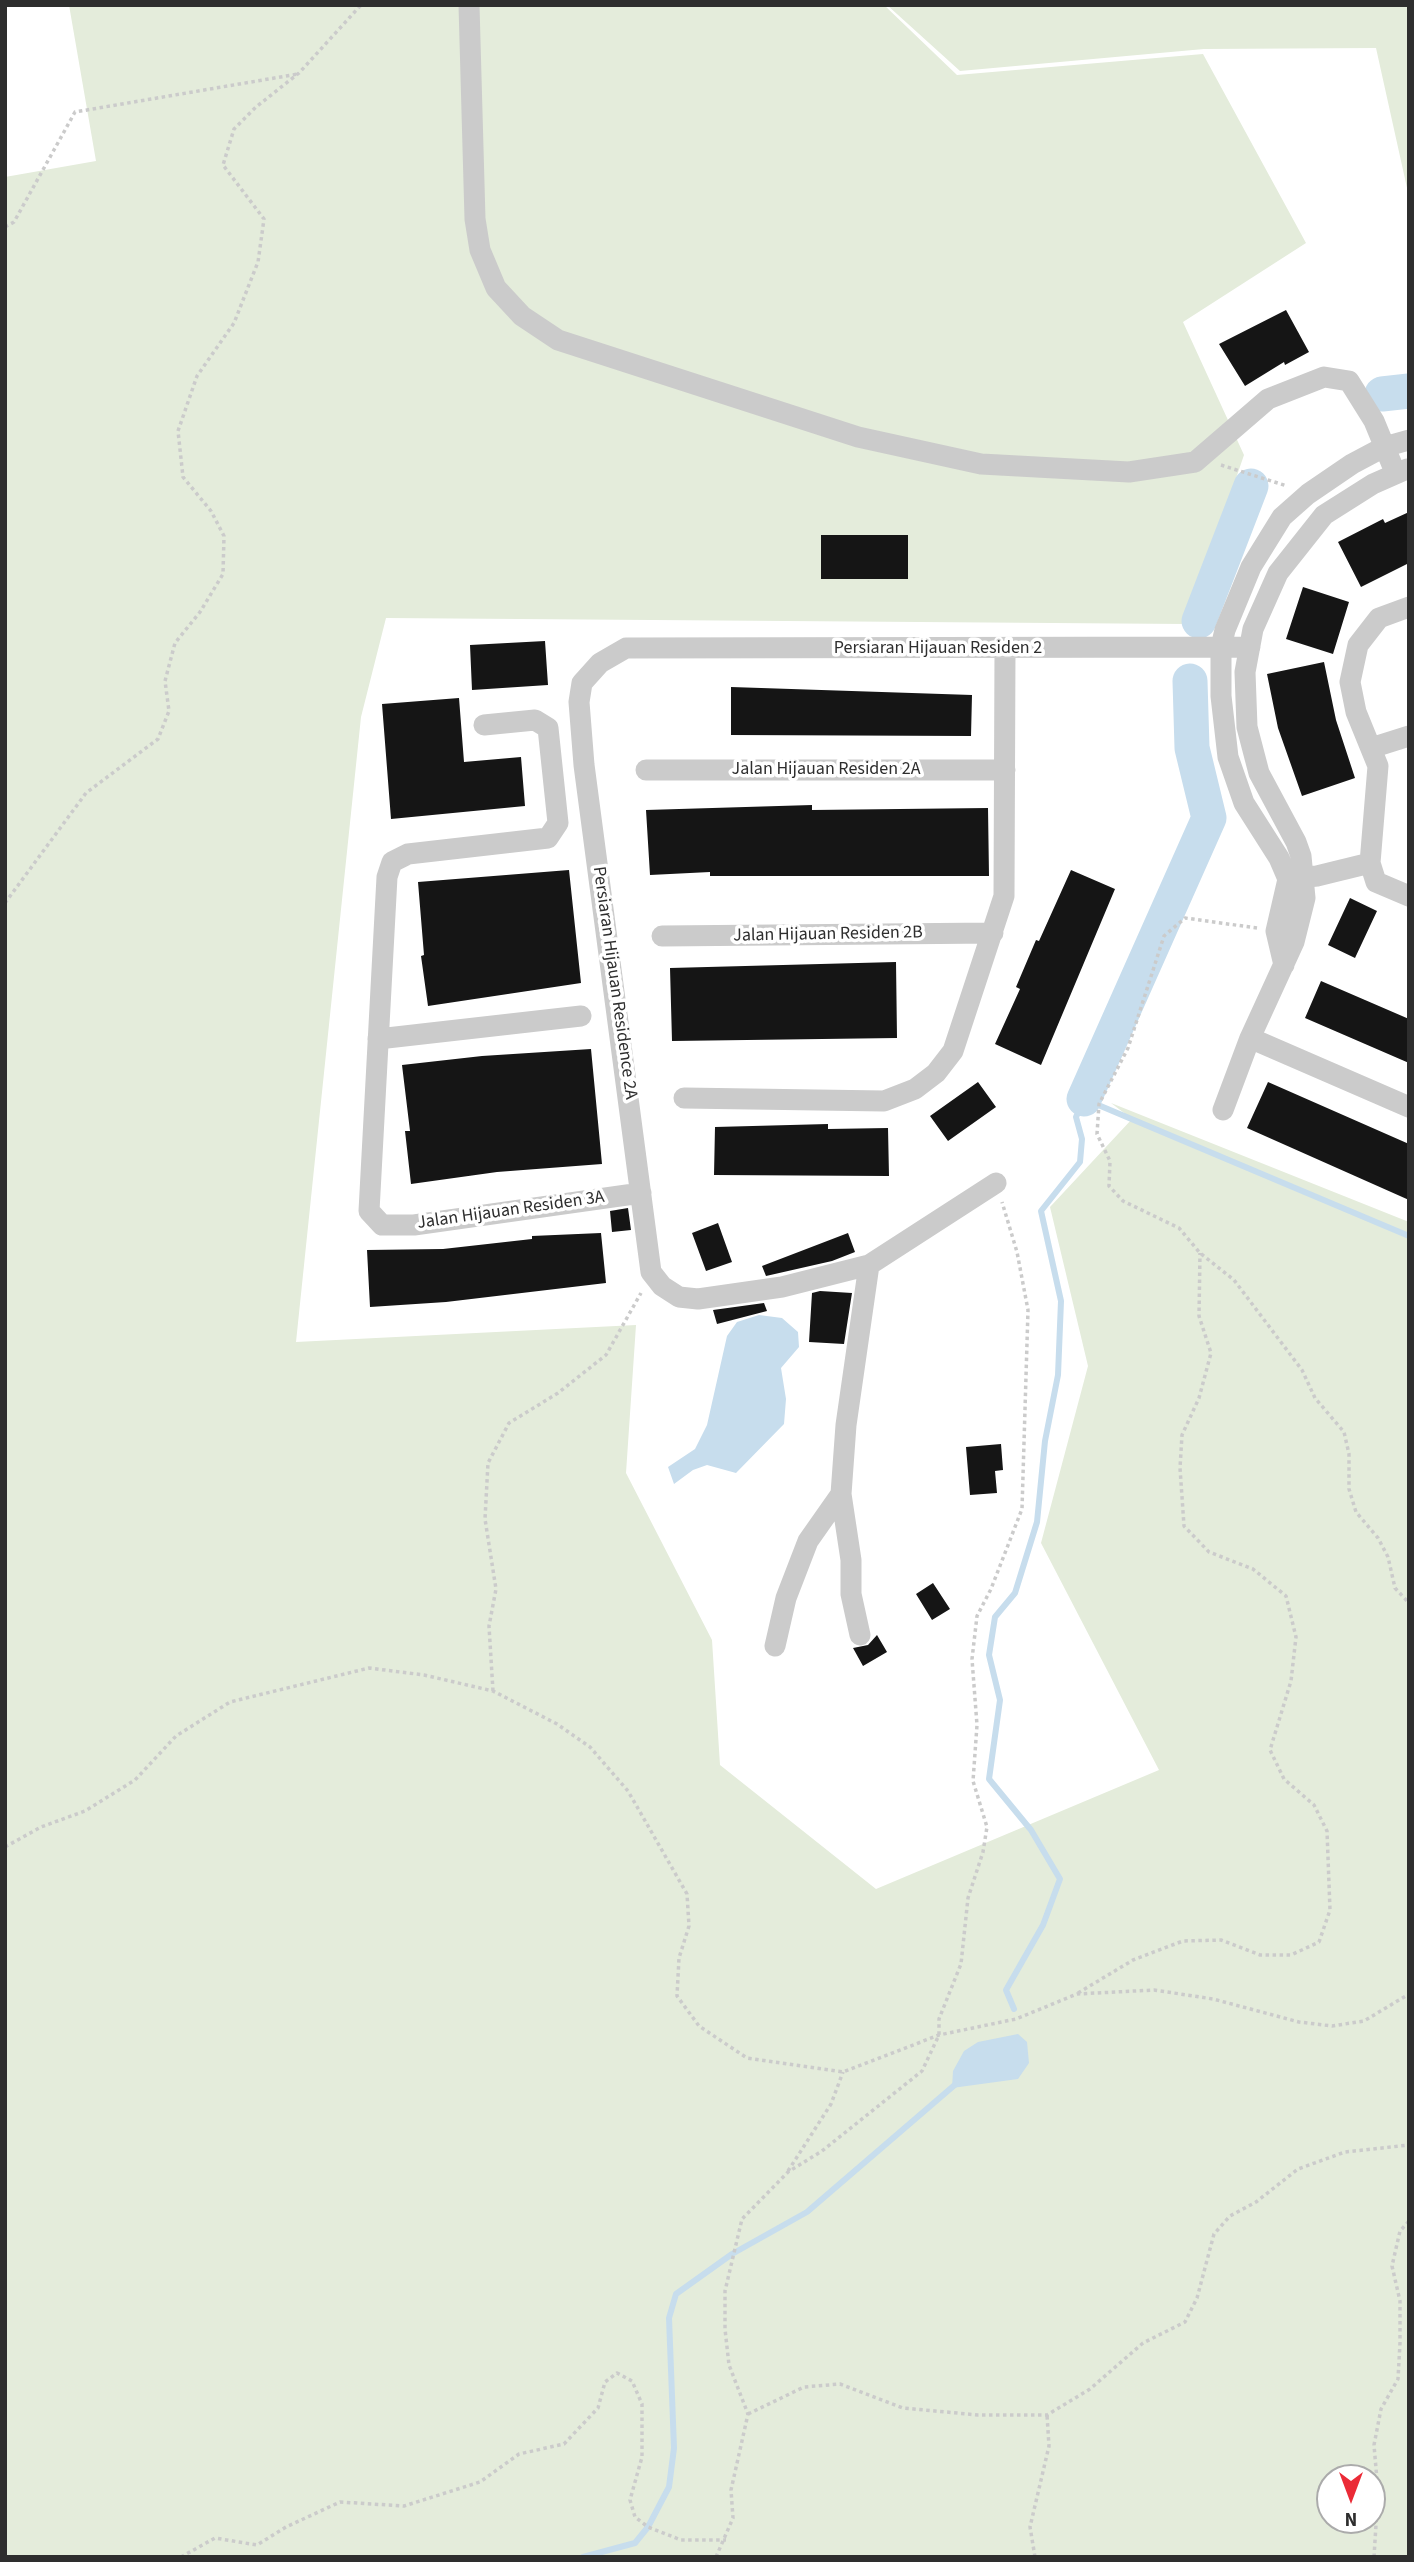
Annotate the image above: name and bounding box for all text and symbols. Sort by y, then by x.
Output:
street label: Persiaran Hijauan Residen 2 [834,638,1042,660]
street label: Jalan Hijauan Residen 2A [732,759,920,781]
street label: Persiaran Hijauan Residence 2A [587,865,641,1101]
street label: Jalan Hijauan Residen 2B [733,923,923,947]
street label: Jalan Hijauan Residen 3A [416,1187,606,1235]
north arrow [1316,2464,1386,2534]
text: N [1345,2505,1357,2532]

